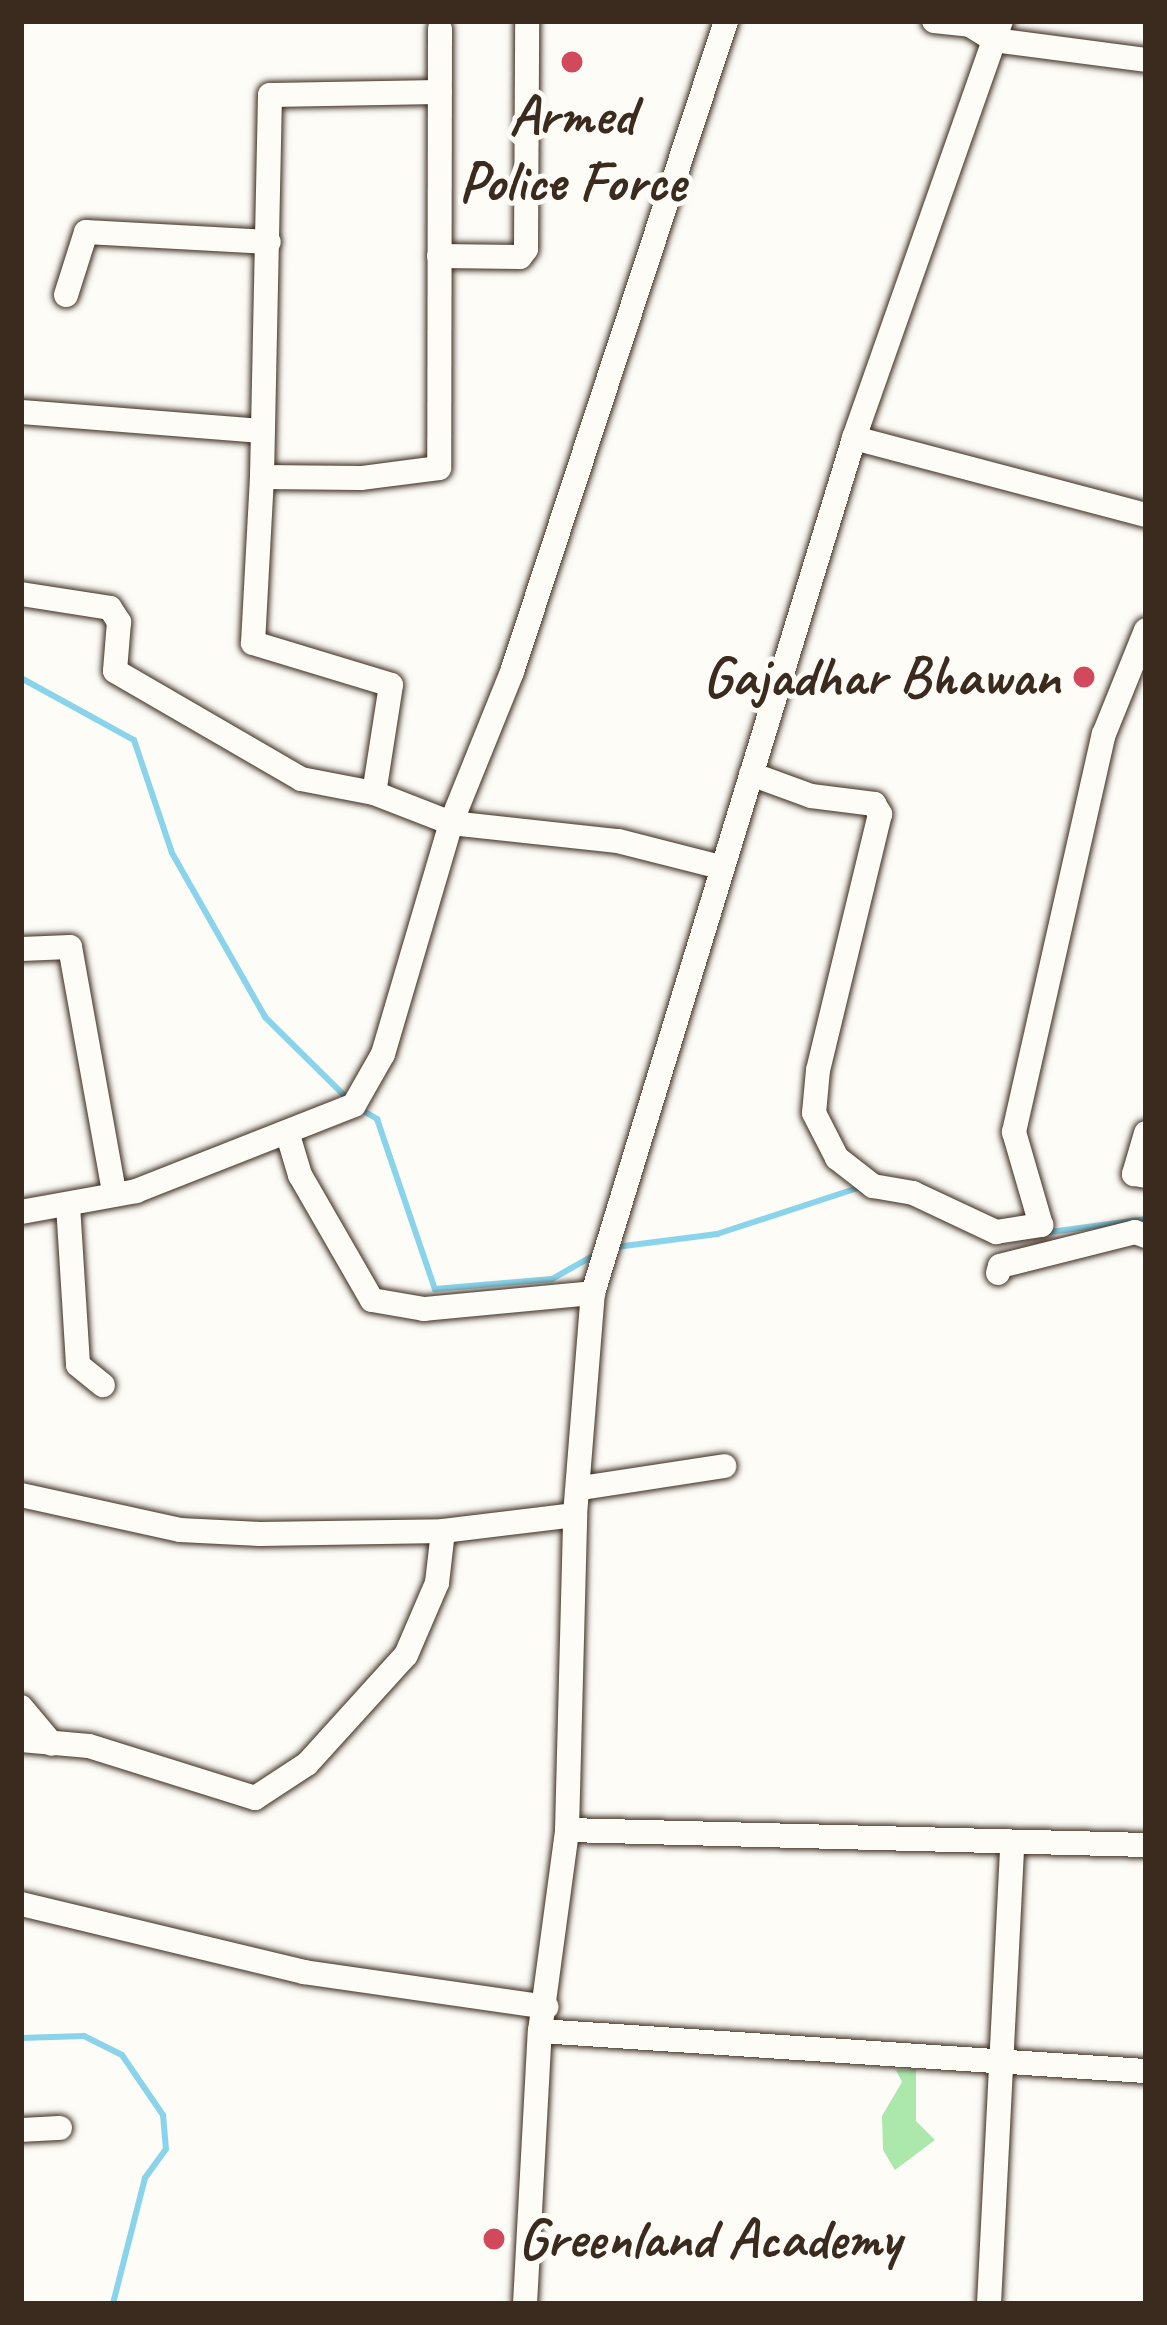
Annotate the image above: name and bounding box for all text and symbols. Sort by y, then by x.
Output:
marker: Armed Police Force [559,49,585,75]
place label: Armed Police Force [459,82,685,216]
place label: Gajadhar Bhawan [702,643,1060,711]
marker: Gajadhar Bhawan [1071,664,1097,690]
place label: Greenland Academy [518,2205,897,2273]
marker: Greenland Academy [481,2226,507,2252]

